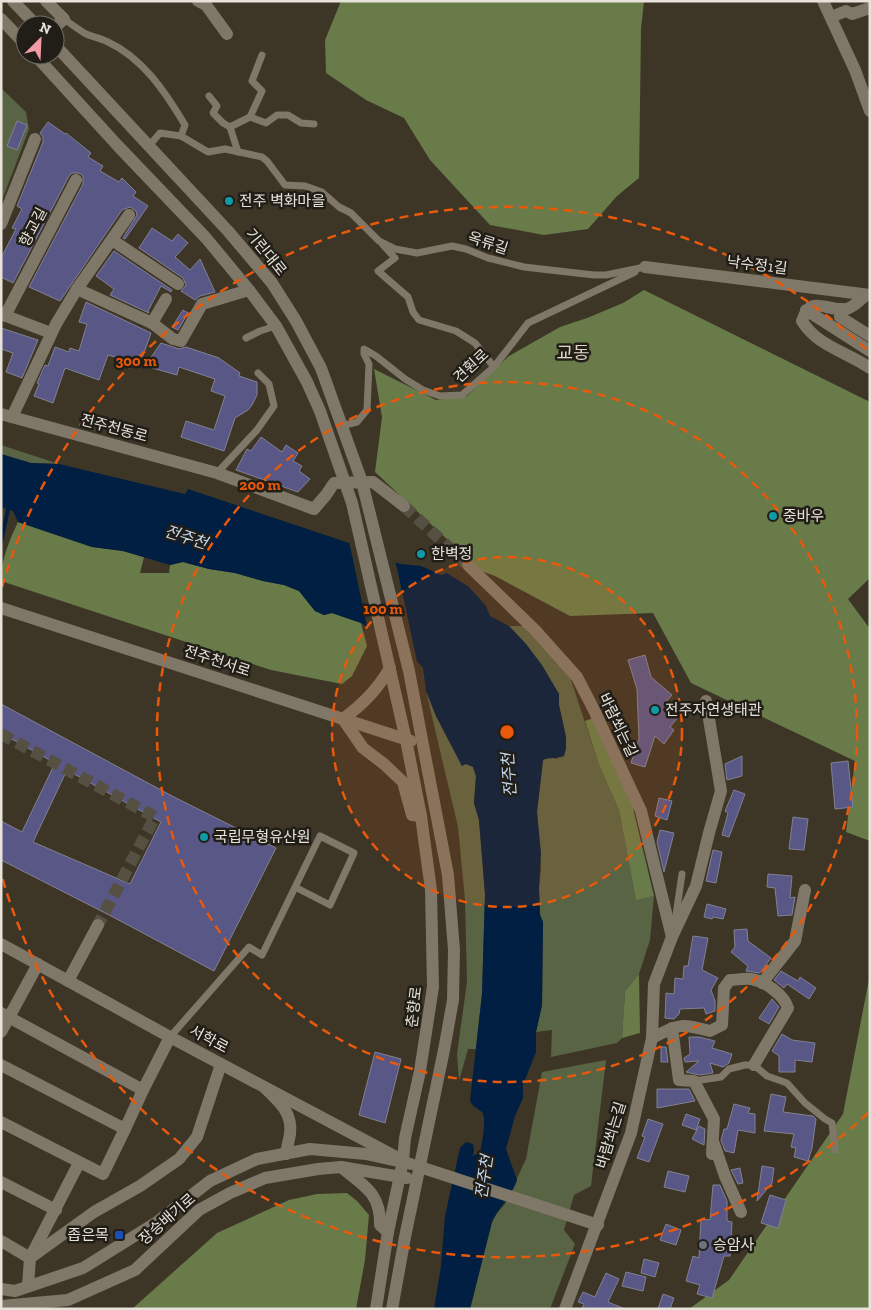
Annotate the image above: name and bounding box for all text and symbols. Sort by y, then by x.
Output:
north arrow [15,15,65,65]
text: N [37,19,54,39]
place label: 전주 벽화마을 [239,192,325,210]
marker: 전주 벽화마을 [223,195,235,207]
street label: 향교길 [15,204,51,250]
street label: 기린대로 [242,225,290,279]
street label: 옥류길 [466,228,510,258]
street label: 낙수정1길 [726,252,788,278]
district label: 교동 [556,342,590,364]
street label: 견훤로 [450,345,492,387]
text: 300 m [115,352,157,370]
street label: 전주천동로 [78,410,150,446]
text: 200 m [239,476,281,494]
place label: 중바우 [783,507,824,525]
marker: 중바우 [767,510,779,522]
water label: 전주천 [162,521,212,554]
place label: 한벽정 [431,545,472,563]
marker: 한벽정 [415,548,427,560]
text: 100 m [363,600,403,618]
street label: 전주천서로 [181,642,253,680]
street label: 바람쐬는길 [595,690,641,760]
place label: 전주자연생태관 [665,701,762,719]
marker: 전주자연생태관 [649,704,661,716]
centre of rings [498,723,516,741]
water label: 전주천 [498,750,520,798]
place label: 국립무형유산원 [214,828,311,846]
marker: 국립무형유산원 [198,831,210,843]
street label: 춘향로 [403,985,425,1029]
street label: 서학로 [186,1021,232,1057]
street label: 바람쐬는길 [592,1099,630,1171]
water label: 전주천 [472,1152,497,1200]
street label: 장승배기로 [135,1190,199,1248]
place label: 좁은목 [68,1226,109,1244]
marker: 좁은목 [113,1229,125,1241]
place label: 승암사 [713,1236,755,1254]
marker: 승암사 [697,1239,709,1251]

